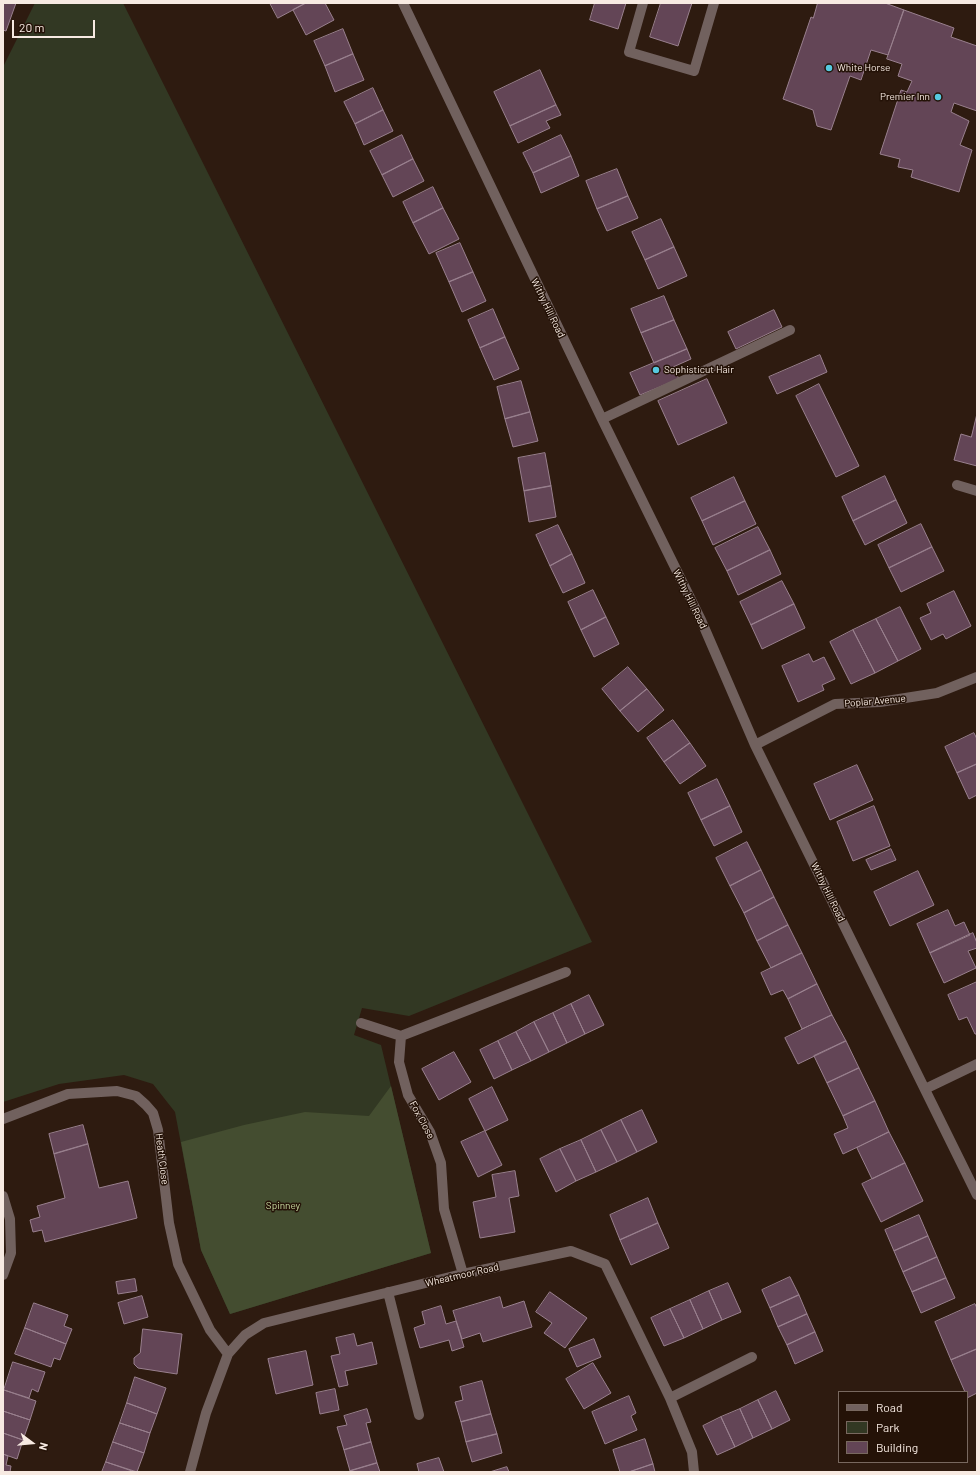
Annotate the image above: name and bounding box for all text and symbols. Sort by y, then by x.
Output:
scale bar [14,12,97,38]
text: 20 m [19,20,45,34]
place label: White Horse [837,62,890,74]
marker: White Horse [824,63,834,73]
place label: Premier Inn [880,91,930,103]
marker: Premier Inn [933,92,943,102]
street label: Withy Hill Road [528,276,568,340]
place label: Sophisticut Hair [664,364,734,376]
marker: Sophisticut Hair [651,365,661,375]
street label: Withy Hill Road [670,567,710,631]
street label: Poplar Avenue [844,692,906,710]
street label: Withy Hill Road [808,860,848,924]
street label: Fox Close [407,1099,437,1141]
street label: Heath Close [153,1133,171,1185]
park label: Spinney [266,1200,300,1212]
street label: Wheatmoor Road [424,1261,500,1289]
legend [838,1391,968,1463]
text: Road [876,1400,903,1414]
text: Park [876,1420,900,1434]
north arrow [12,1423,52,1463]
text: Building [876,1440,918,1454]
text: N [37,1441,51,1452]

